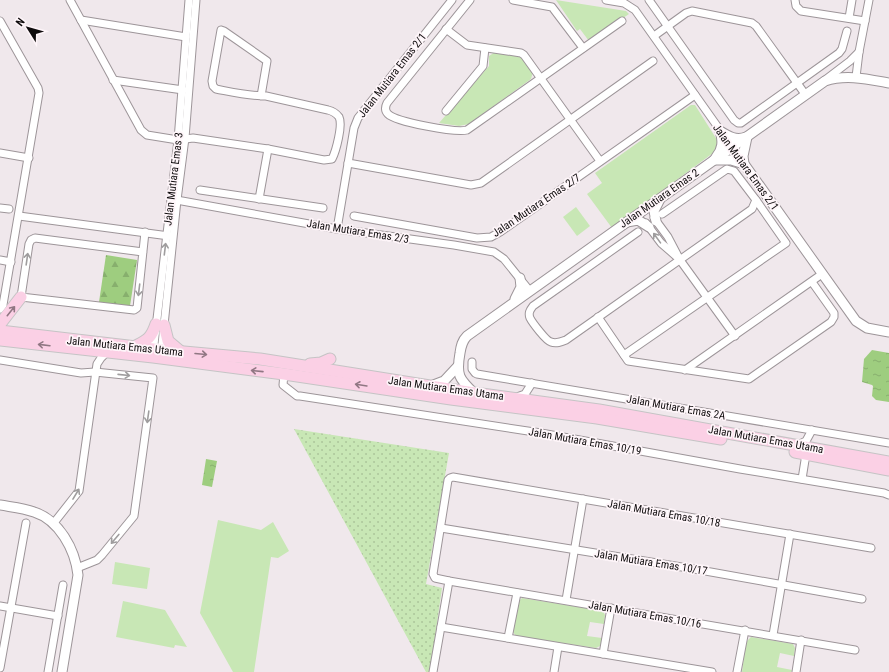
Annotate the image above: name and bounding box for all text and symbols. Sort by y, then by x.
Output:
north arrow [8,8,48,48]
text: N [13,15,28,29]
street label: Jalan Mutiara Emas 2/1 [355,31,429,120]
street label: Jalan Mutiara Emas 2/1 [710,122,781,213]
street label: Jalan Mutiara Emas 3 [161,132,186,226]
street label: Jalan Mutiara Emas 2 [617,166,701,231]
street label: Jalan Mutiara Emas 2/7 [490,171,583,240]
street label: Jalan Mutiara Emas 2/3 [306,217,410,246]
one-way arrow [653,232,661,243]
one-way arrow [161,243,169,256]
one-way arrow [23,253,31,266]
one-way arrow [135,283,143,296]
one-way arrow [6,305,15,316]
street label: Jalan Mutiara Emas Utama [66,334,184,359]
one-way arrow [38,342,51,349]
one-way arrow [194,350,207,357]
one-way arrow [251,367,264,375]
one-way arrow [117,371,130,379]
street label: Jalan Mutiara Emas Utama [387,374,505,403]
one-way arrow [355,381,368,389]
street label: Jalan Mutiara Emas 2A [625,392,727,423]
one-way arrow [144,410,152,423]
street label: Jalan Mutiara Emas Utama [707,423,824,456]
street label: Jalan Mutiara Emas 10/19 [528,425,642,458]
one-way arrow [72,488,81,499]
street label: Jalan Mutiara Emas 10/18 [607,497,721,530]
one-way arrow [111,534,120,545]
street label: Jalan Mutiara Emas 10/17 [594,547,708,578]
street label: Jalan Mutiara Emas 10/16 [588,598,702,631]

